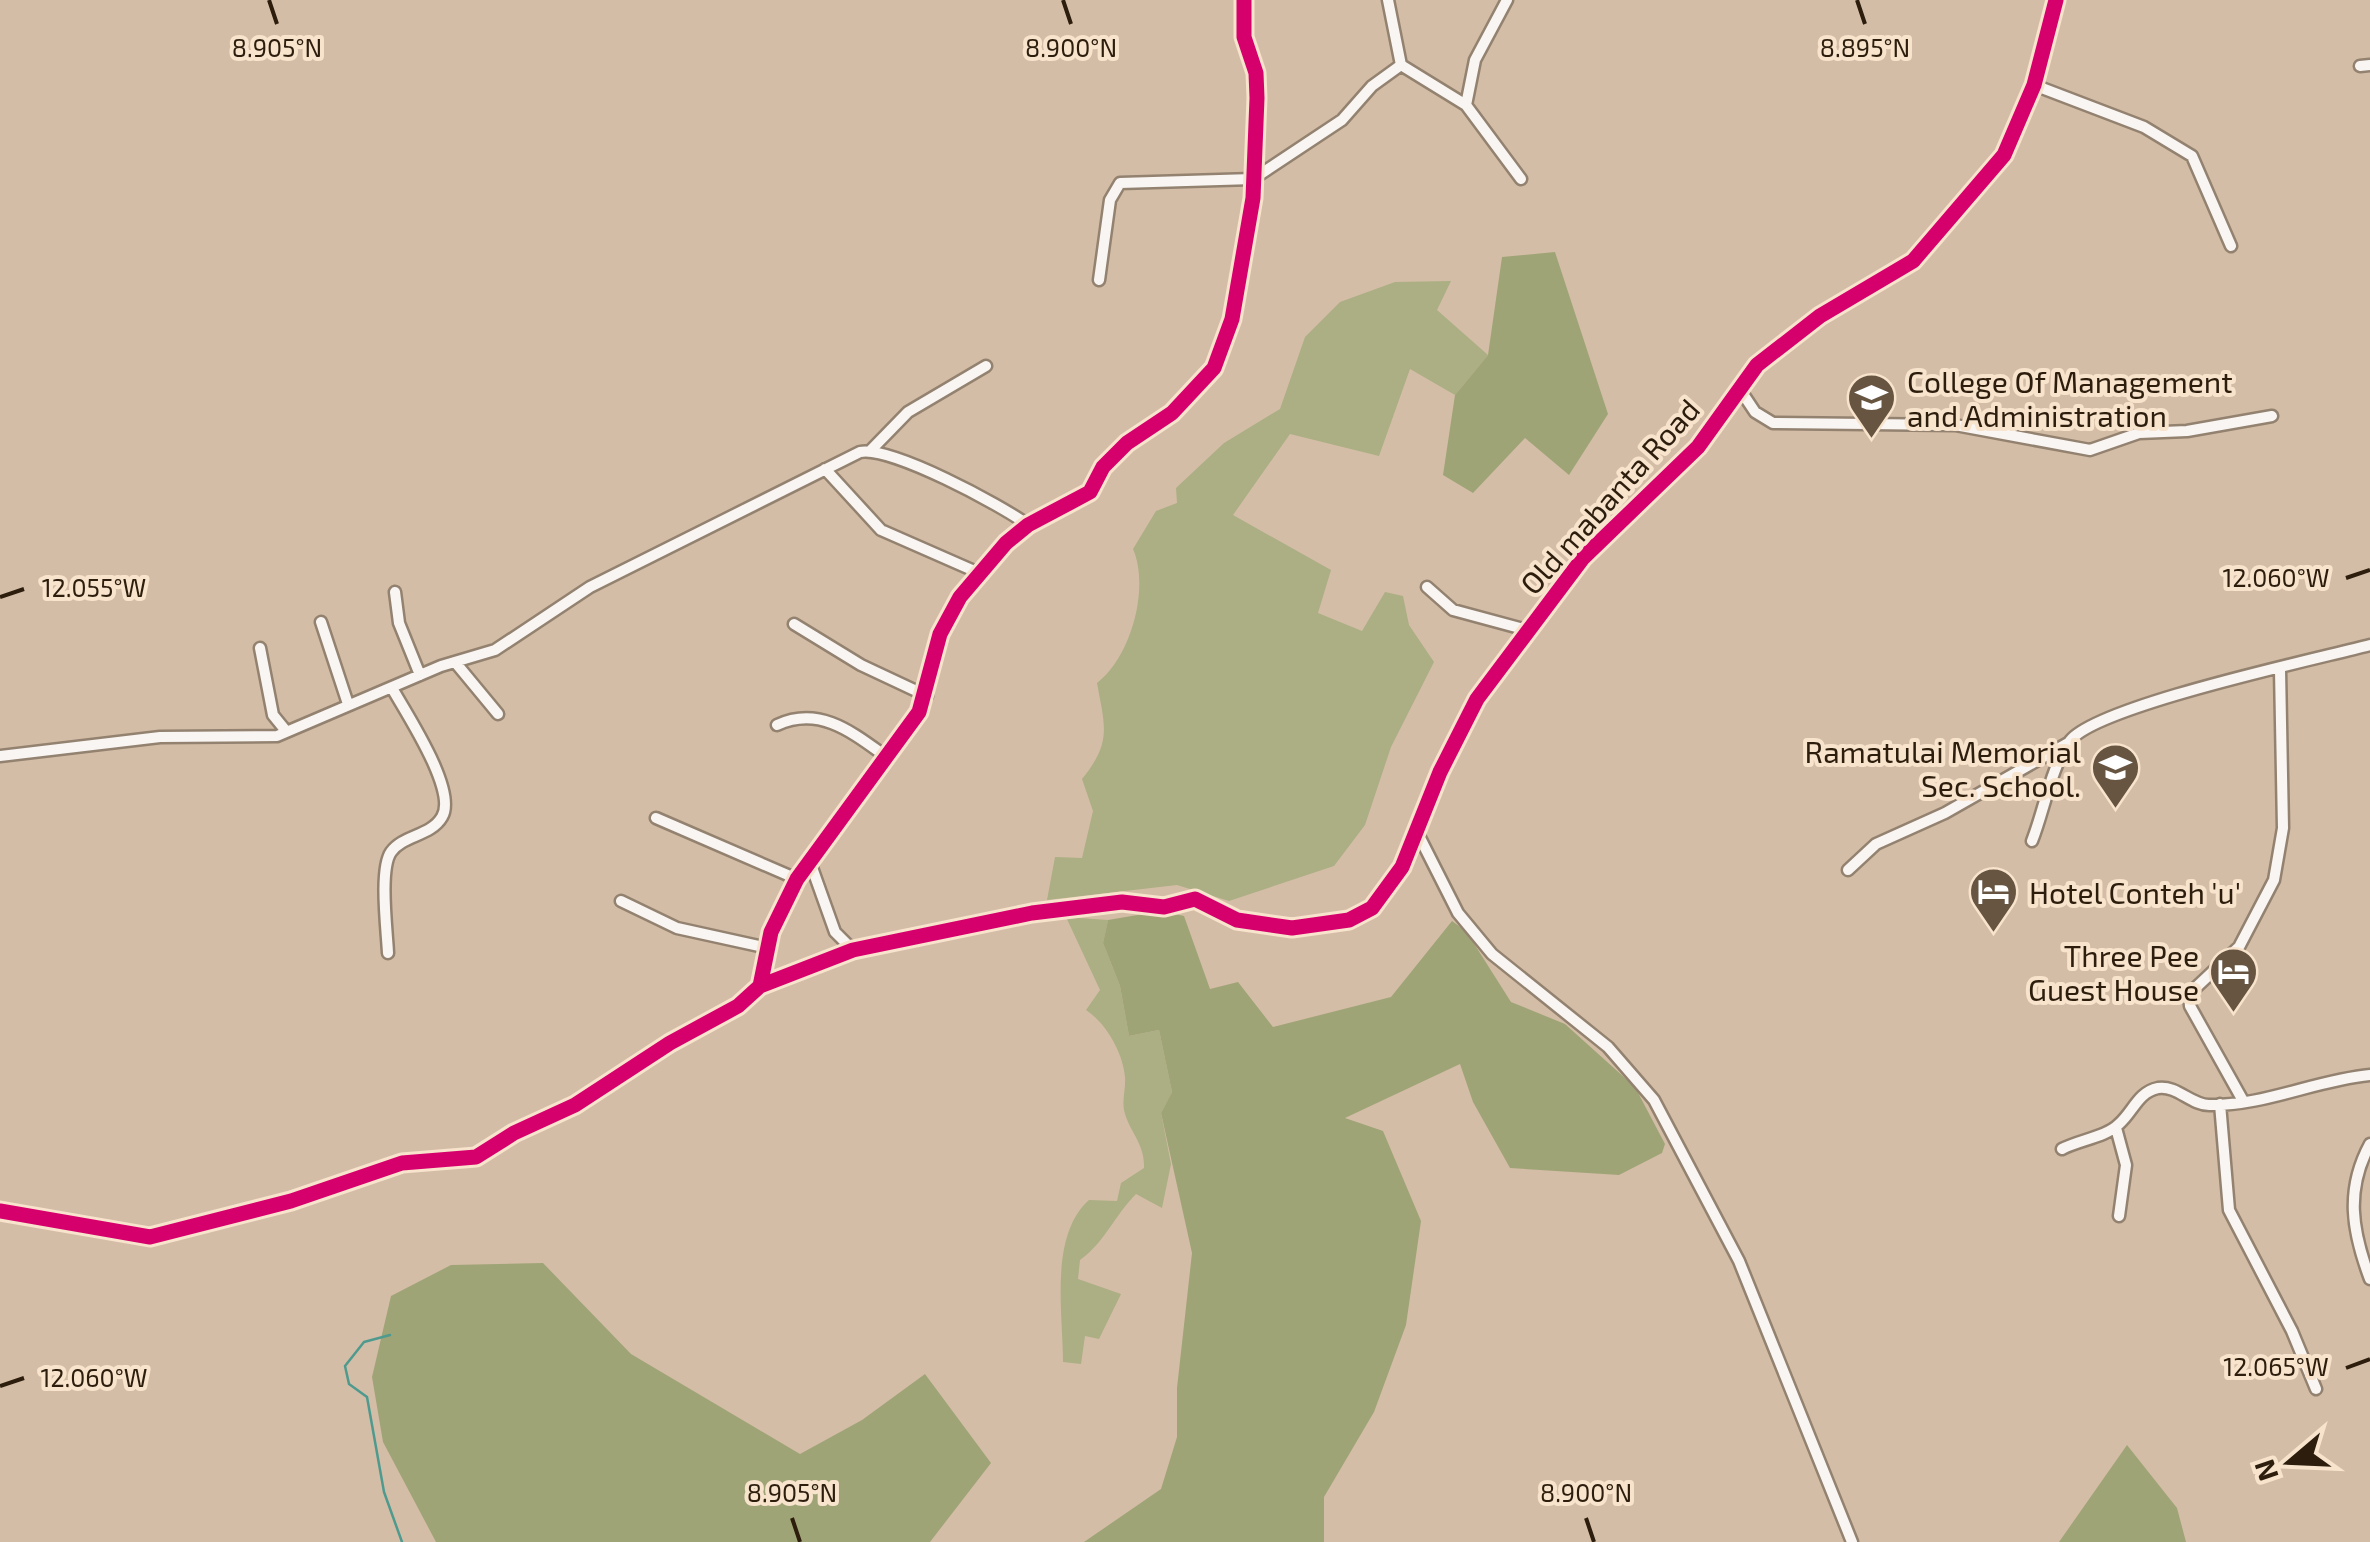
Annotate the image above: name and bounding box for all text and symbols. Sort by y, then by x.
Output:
text: 8.905°N [232,32,322,62]
text: 8.900°N [1025,32,1117,62]
text: 8.895°N [1820,32,1910,62]
place label: College Of Management and Administration [1907,363,2233,433]
school or university icon: College Of Management and Administration [1846,372,1898,440]
street label: Old mabanta Road [1512,391,1706,601]
text: 12.060°W [2223,562,2329,592]
text: 12.055°W [42,572,146,602]
place label: Ramatulai Memorial Sec. School. [1805,733,2081,803]
school or university icon: Ramatulai Memorial Sec. School. [2090,742,2142,810]
hotel icon: Hotel Conteh 'u' [1968,866,2020,934]
place label: Hotel Conteh 'u' [2029,874,2241,910]
place label: Three Pee Guest House [2028,937,2199,1007]
hotel icon: Three Pee Guest House [2208,946,2260,1014]
text: 12.065°W [2223,1351,2329,1381]
text: 12.060°W [41,1362,147,1392]
north arrow [2240,1412,2340,1512]
text: N [2246,1455,2285,1486]
text: 8.905°N [747,1477,837,1507]
text: 8.900°N [1540,1477,1632,1507]

